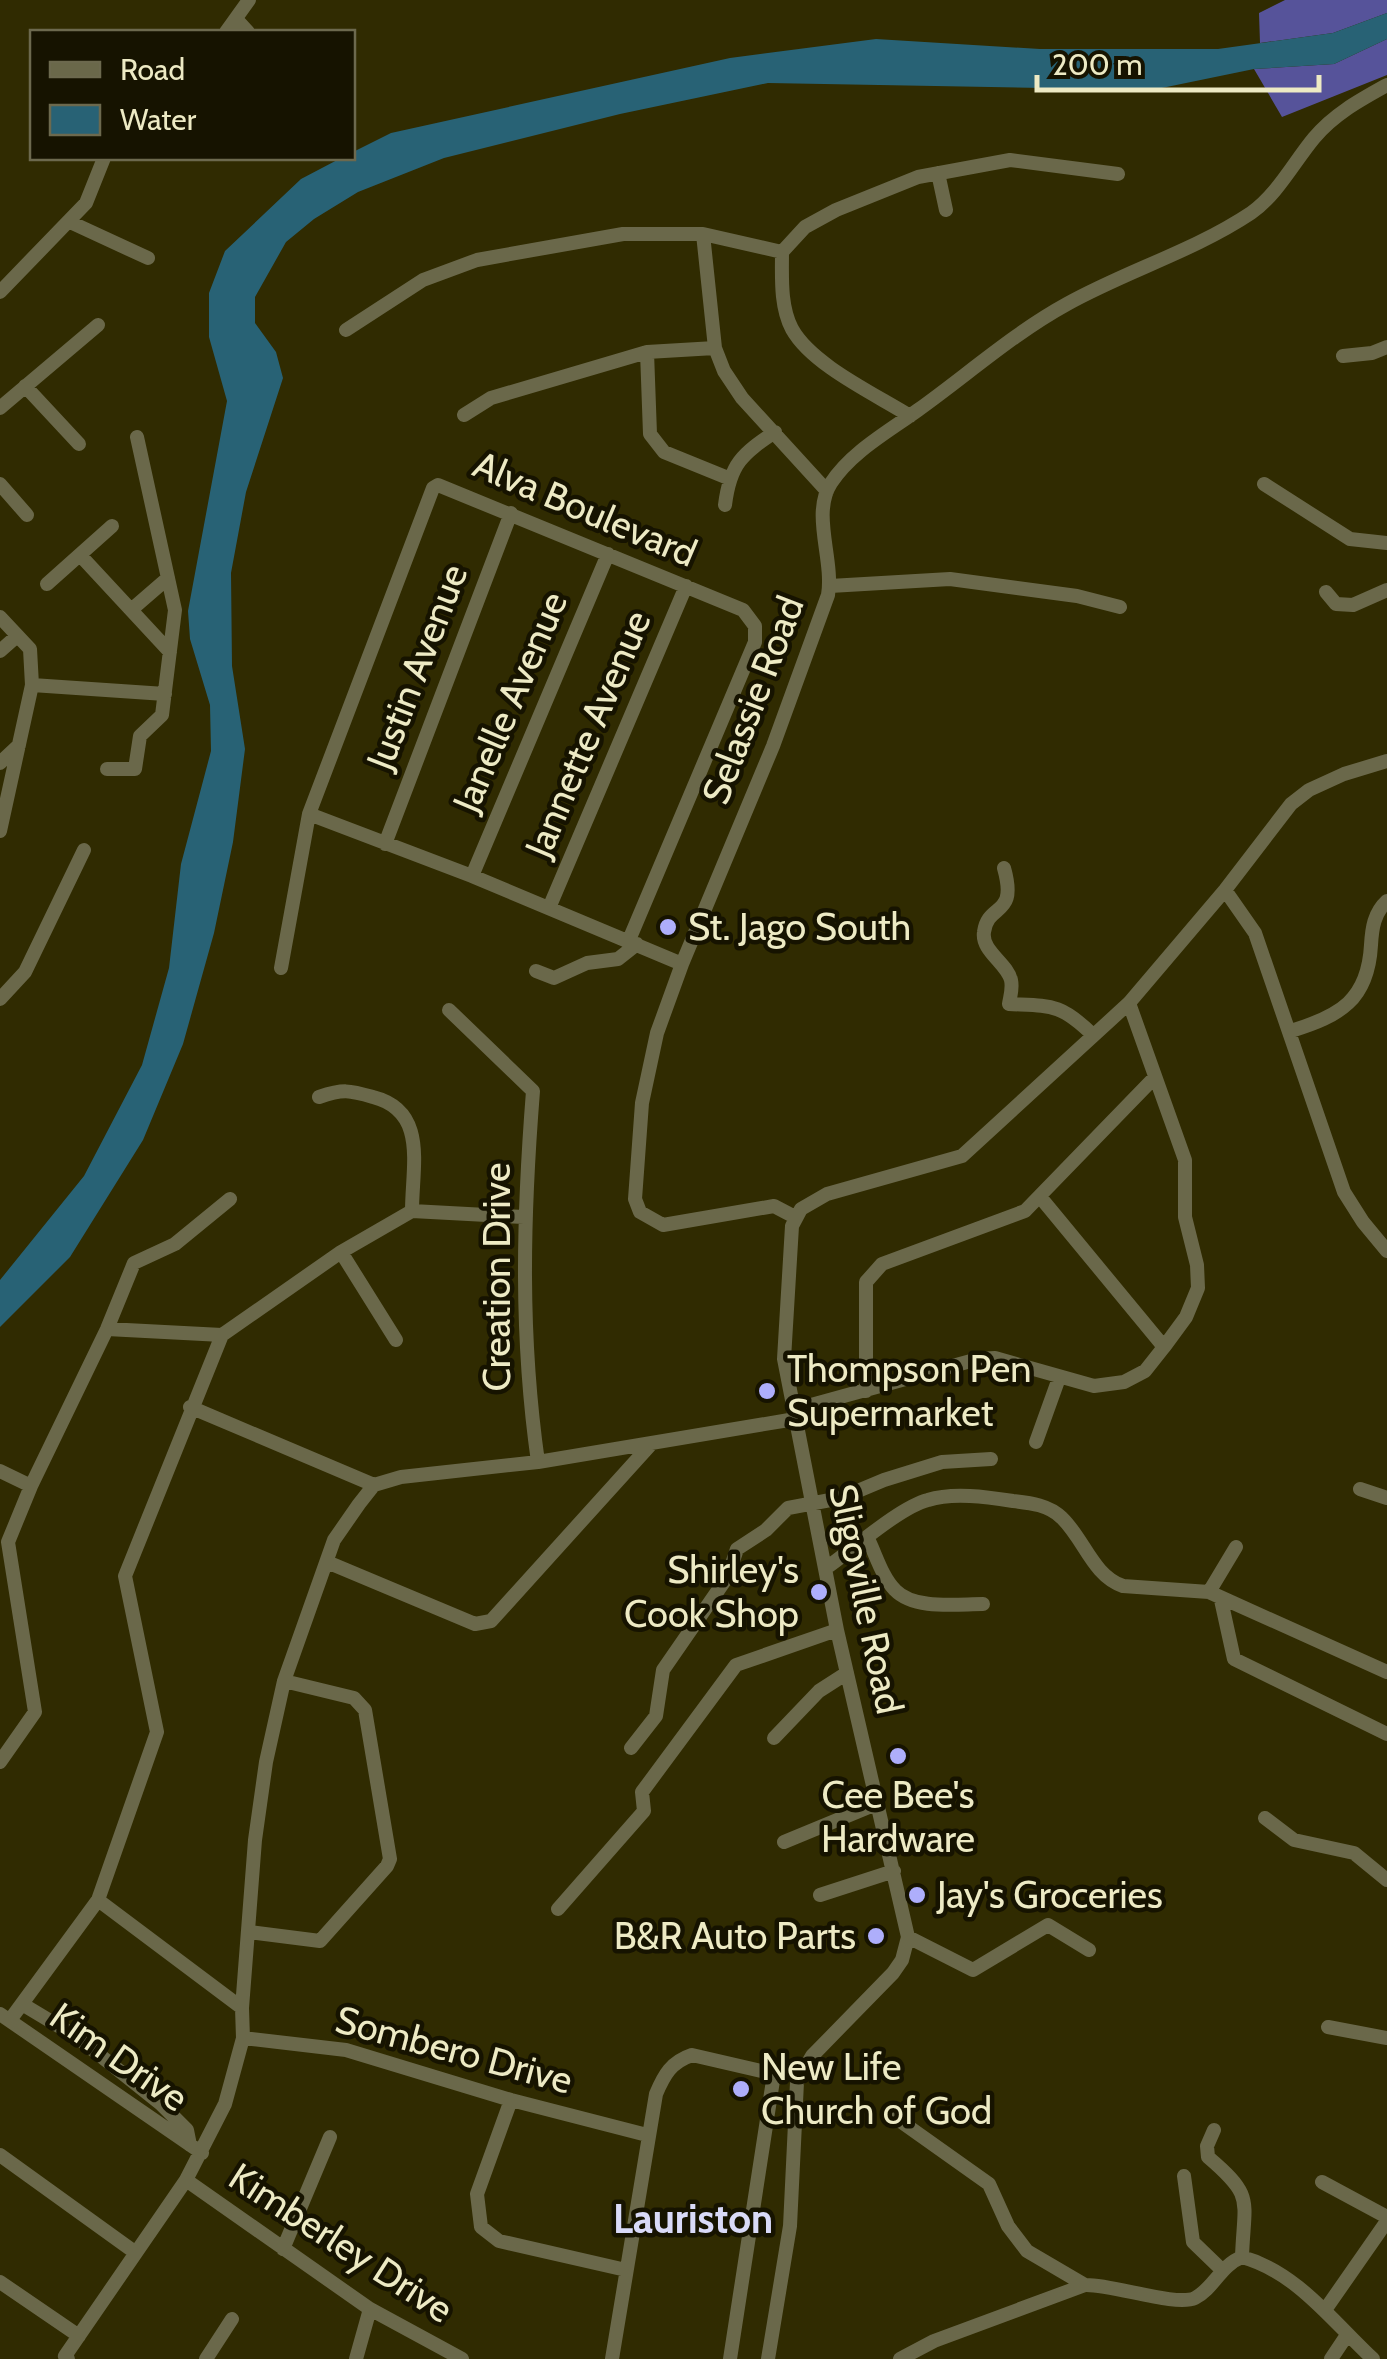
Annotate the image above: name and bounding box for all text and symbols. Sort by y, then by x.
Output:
legend [30,30,355,160]
scale bar [1037,30,1320,92]
text: 200 m [1052,46,1143,83]
text: Road [120,51,185,88]
text: Water [120,101,197,138]
street label: Alva Boulevard [466,440,704,577]
street label: Justin Avenue [356,558,477,777]
street label: Janelle Avenue [442,585,577,820]
street label: Selassie Road [691,589,814,810]
street label: Jannette Avenue [514,603,661,865]
place label: St. Jago South [688,903,911,950]
marker: St. Jago South [657,916,679,938]
street label: Creation Drive [473,1163,520,1391]
place label: Thompson Pen Supermarket [787,1345,1031,1436]
marker: Thompson Pen Supermarket [756,1380,778,1402]
street label: Sligoville Road [819,1480,914,1718]
place label: Shirley's Cook Shop [624,1546,799,1637]
marker: Shirley's Cook Shop [808,1581,830,1603]
marker: Cee Bee's Hardware [887,1745,909,1767]
place label: Cee Bee's Hardware [821,1771,975,1862]
place label: Jay's Groceries [936,1871,1163,1918]
marker: Jay's Groceries [906,1884,928,1906]
place label: B&R Auto Parts [614,1912,856,1959]
marker: B&R Auto Parts [865,1925,887,1947]
street label: Kim Drive [41,1992,197,2121]
street label: Sombero Drive [331,1995,578,2104]
place label: New Life Church of God [761,2043,992,2134]
marker: New Life Church of God [730,2078,752,2100]
street label: Kimberley Drive [221,2153,462,2332]
district label: Lauriston [613,2194,773,2243]

